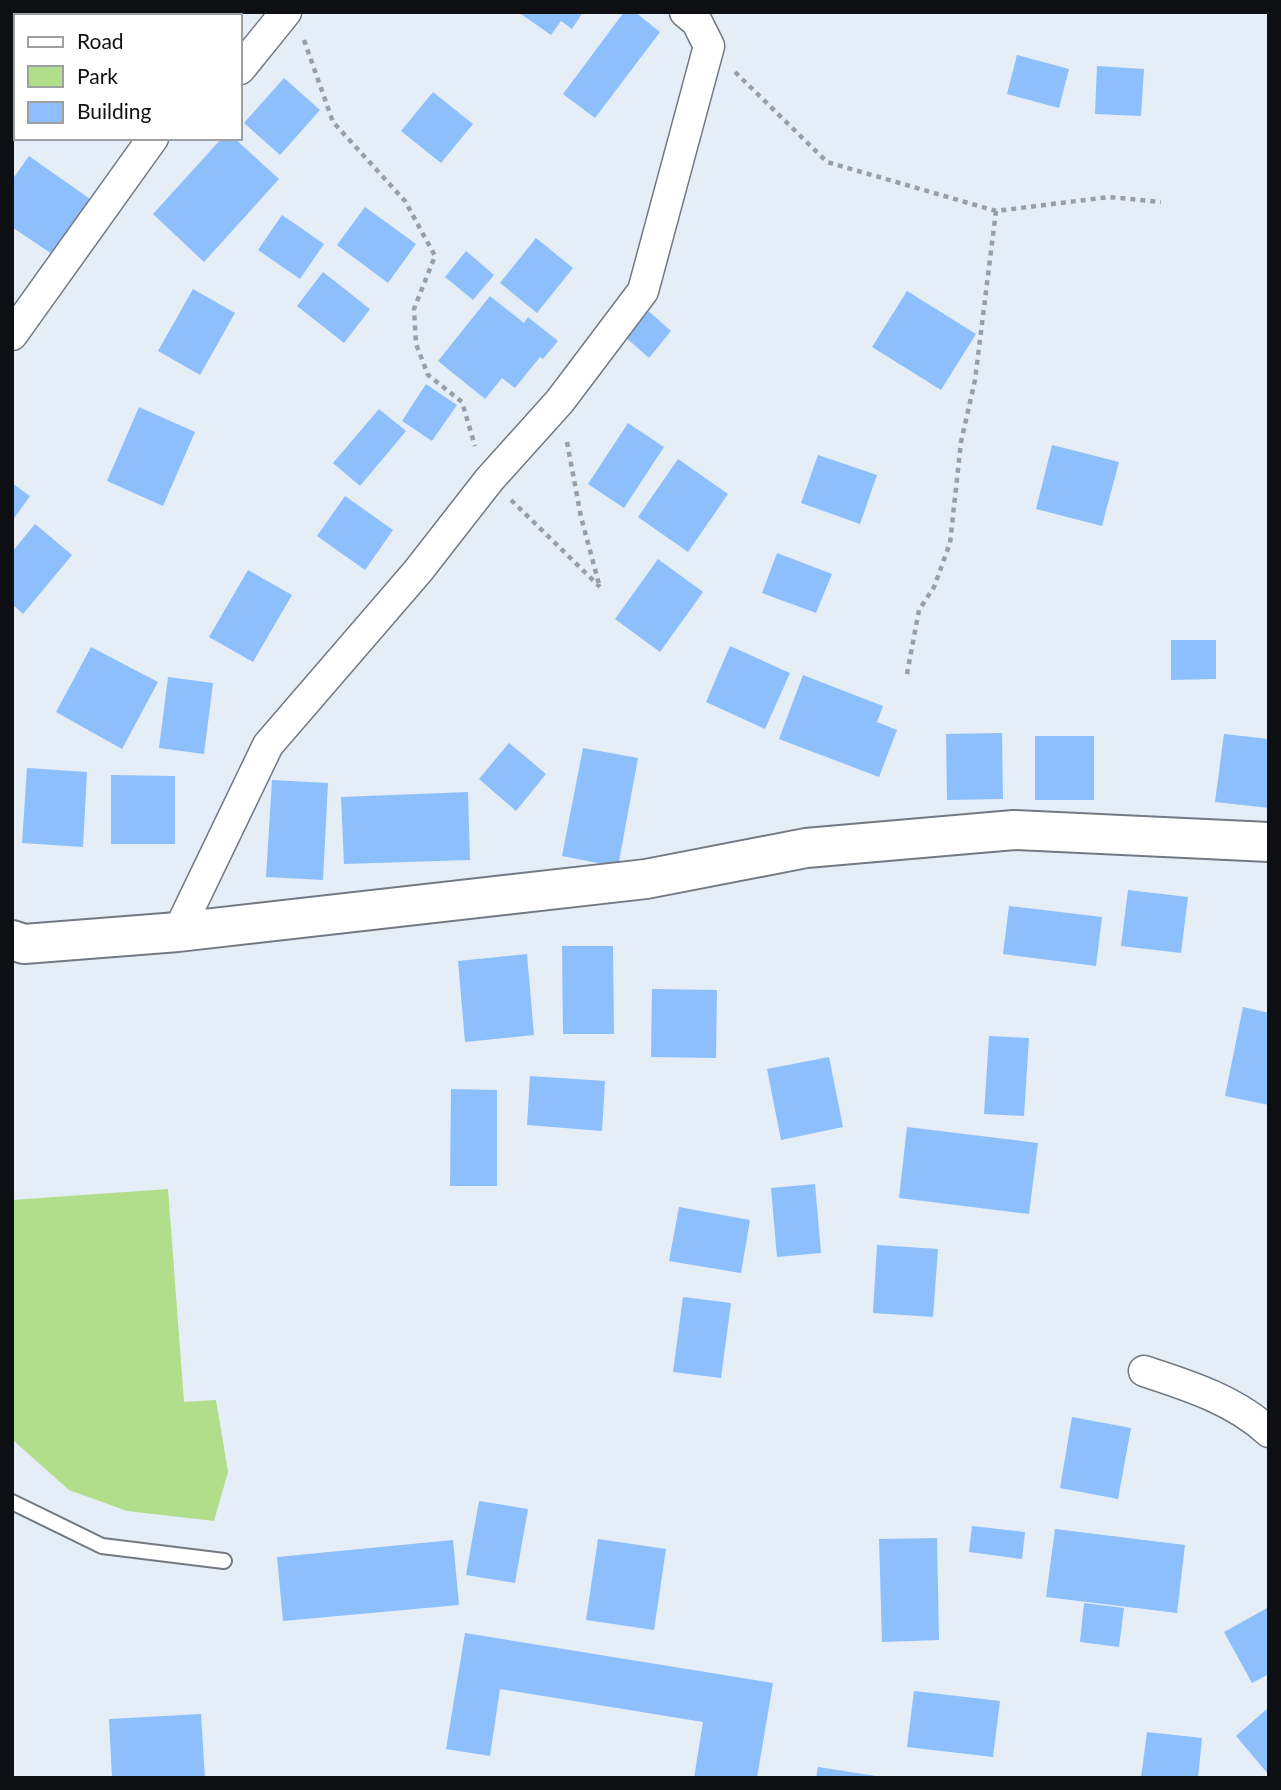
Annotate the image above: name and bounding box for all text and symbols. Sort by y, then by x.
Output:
legend [14,14,242,140]
text: Road [77,28,124,53]
text: Park [77,63,118,88]
text: Building [77,98,152,123]

